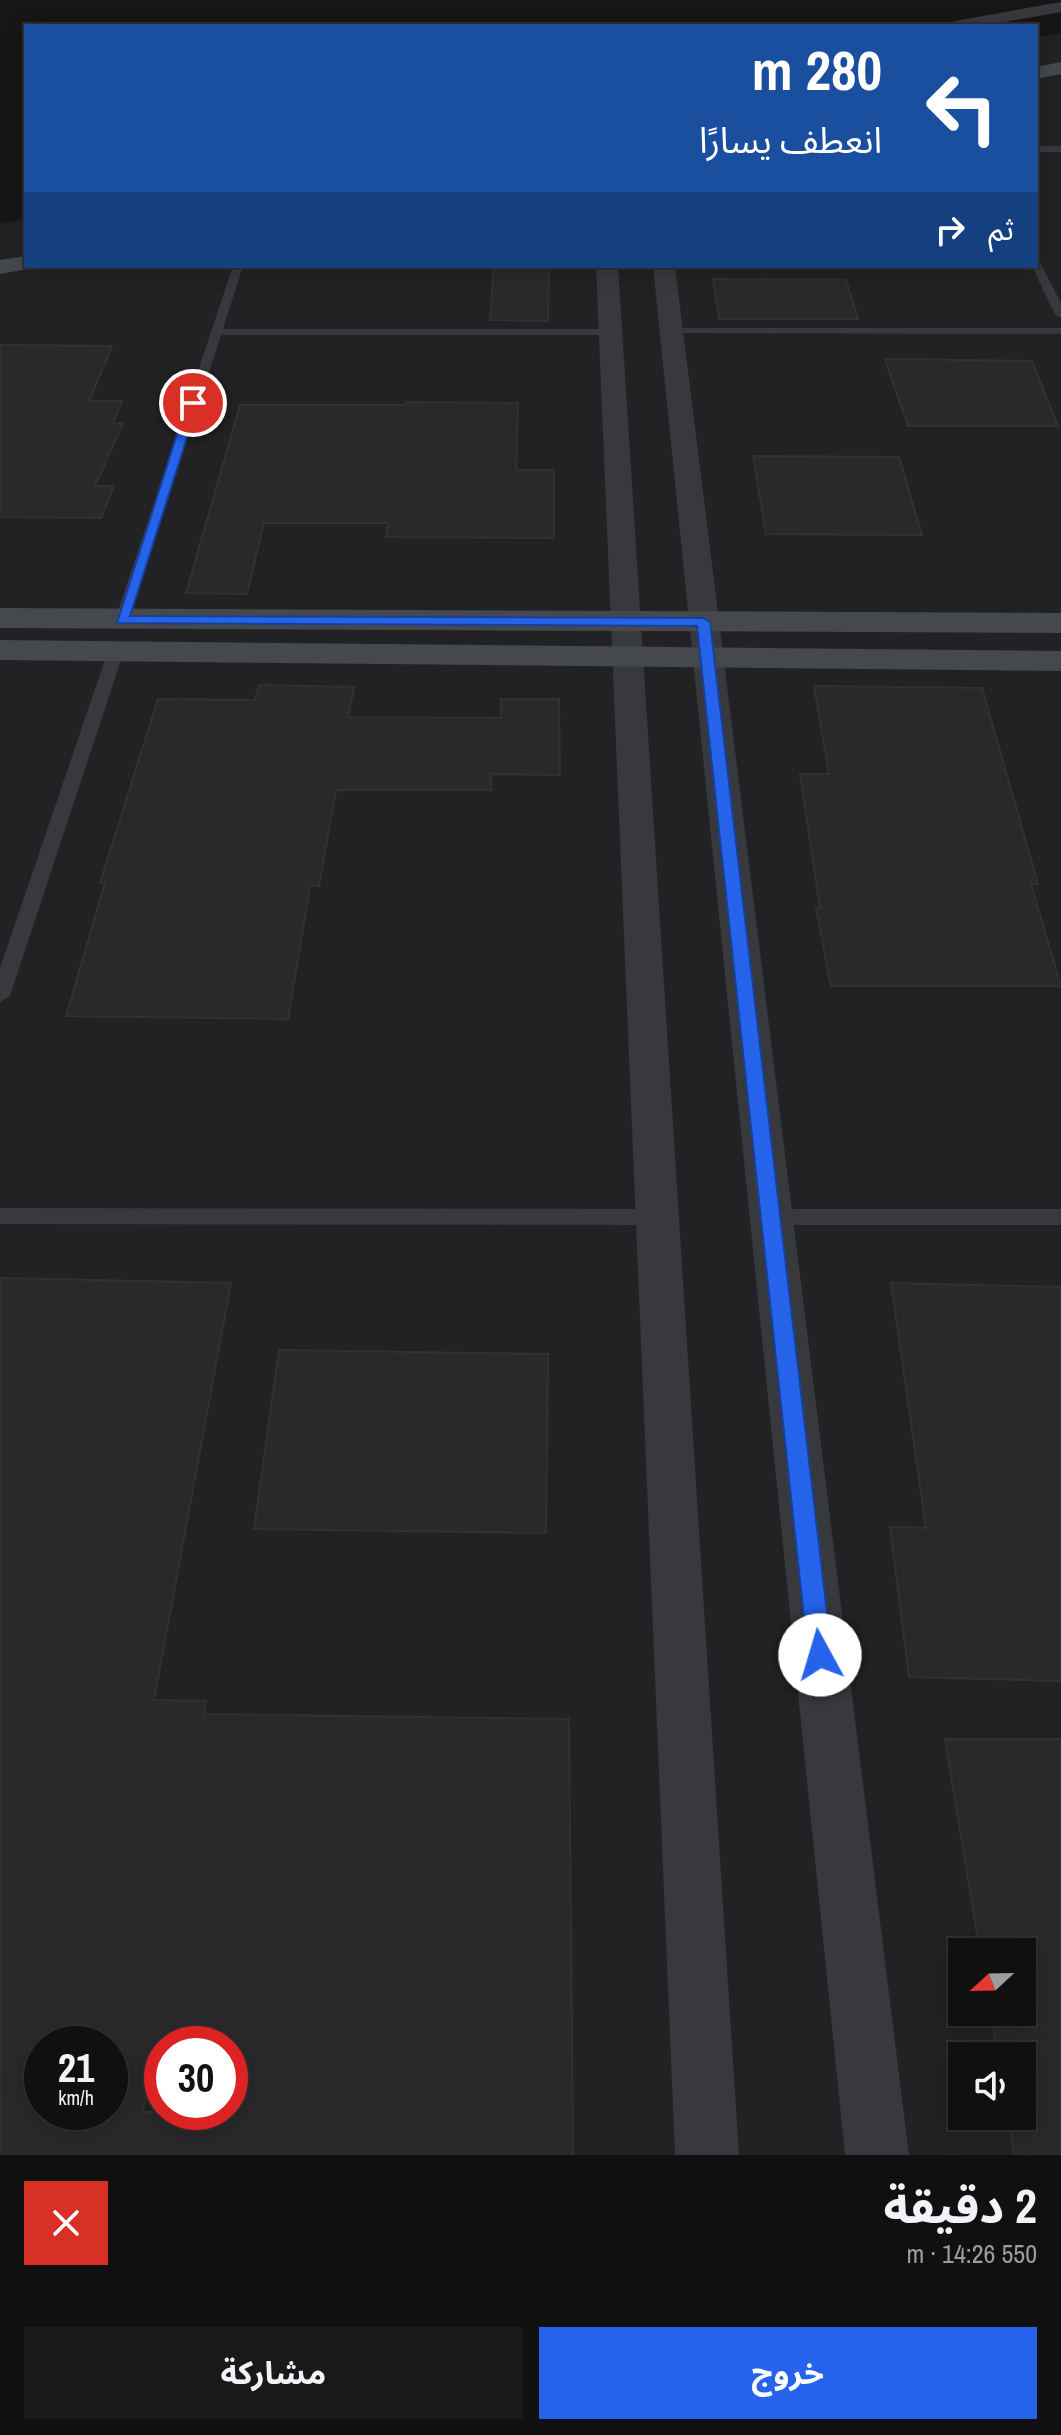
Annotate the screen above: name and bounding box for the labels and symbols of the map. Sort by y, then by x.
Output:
pin [159,369,227,437]
position arrow [778,1613,862,1697]
north arrow [948,1938,1036,2026]
speed limit sign: 30 [144,2026,248,2130]

